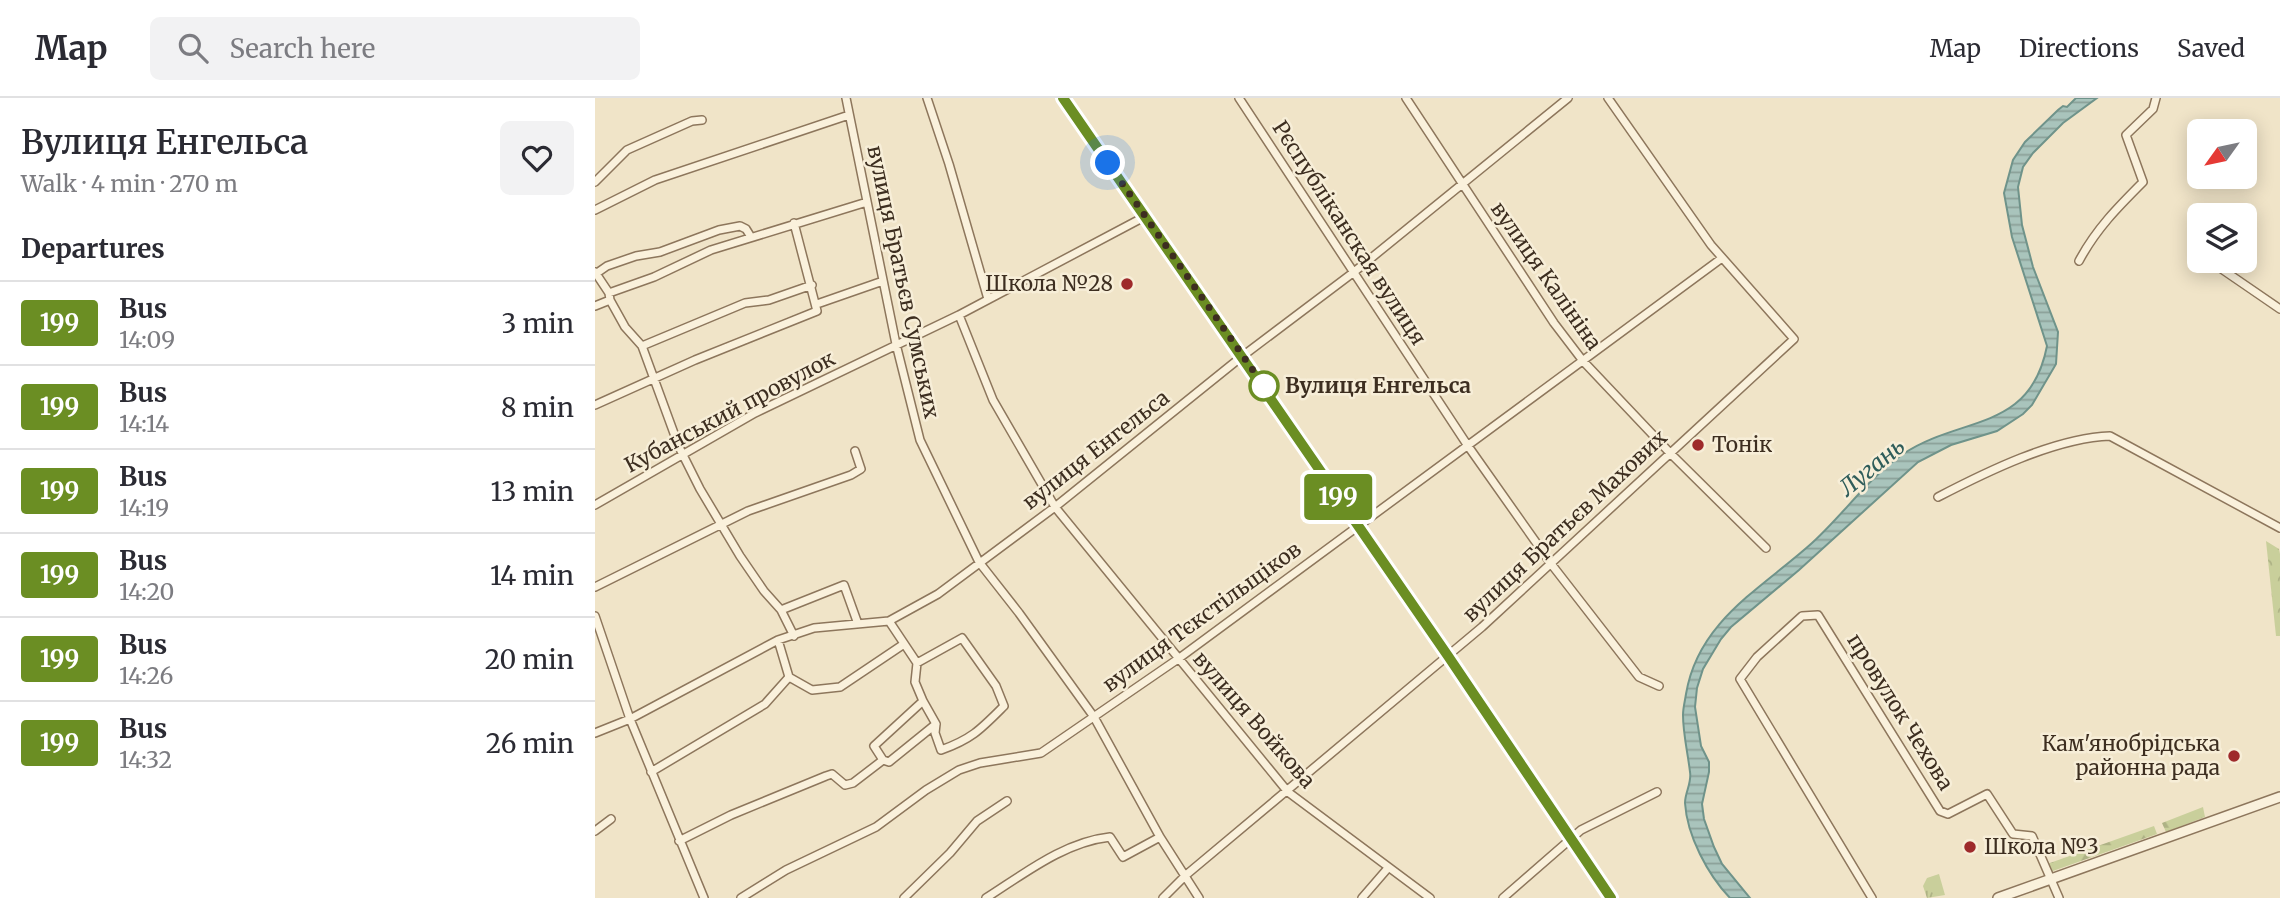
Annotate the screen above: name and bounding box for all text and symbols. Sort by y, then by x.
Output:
search box [150,17,640,80]
text: Map [35,28,108,69]
icon: search [174,29,212,67]
text: Search here [230,32,375,65]
text: Map [1930,33,1981,64]
text: Directions [2019,33,2139,64]
text: Saved [2177,33,2245,64]
street label: Рєспубліканская вулиця [1267,116,1432,350]
north arrow [2187,119,2257,189]
map controls [2187,119,2257,273]
button: heart [500,121,574,195]
text: Вулиця Енгельса [21,122,308,163]
street label: вулиця Братьєв Сумських [861,143,946,421]
your location [1090,145,1125,180]
text: Walk · 4 min · 270 m [21,169,238,198]
street label: вулиця Калініна [1485,196,1608,355]
button: layers [2187,203,2257,273]
text: Departures [21,232,165,265]
place label: Школа №28 [985,270,1113,297]
marker: Школа №28 [1119,276,1135,292]
text: Bus [119,292,167,325]
text: 199 [40,307,79,338]
text: 3 min [502,307,574,340]
text: 14:09 [119,325,175,354]
street label: Кубанський провулок [620,345,840,479]
marker: Вулиця Енгельса [1249,371,1279,401]
place label: Вулиця Енгельса [1285,372,1471,399]
text: Bus [119,376,167,409]
street label: вулиця Енгельса [1017,384,1174,515]
text: 199 [40,391,79,422]
text: 8 min [501,391,574,424]
text: 14:14 [119,409,169,438]
street label: вулиця Братьєв Махових [1457,423,1673,627]
place label: Тонік [1712,431,1772,458]
water label: Лугань [1832,431,1911,503]
marker: Тонік [1690,437,1706,453]
text: Bus [119,460,167,493]
line badge: 199 [1298,474,1378,520]
text: 199 [40,475,79,506]
text: 13 min [490,475,574,508]
text: 199 [1318,481,1358,512]
text: 14:19 [119,493,169,522]
street label: вулиця Тєкстільщіков [1097,535,1306,698]
text: Bus [119,544,167,577]
text: 199 [40,559,79,590]
text: 14 min [490,559,574,592]
text: 14:20 [119,577,174,606]
text: Bus [119,628,167,661]
street label: провулок Чехова [1841,628,1960,795]
text: 199 [40,643,79,674]
text: 20 min [485,643,574,676]
street label: вулиця Войкова [1187,646,1321,794]
text: 14:26 [119,661,173,690]
text: Bus [119,712,167,745]
text: 199 [40,727,79,758]
text: 26 min [486,727,574,760]
place label: Кам'янобрідська районна рада [2042,730,2220,781]
text: 14:32 [119,745,172,774]
marker: Кам'янобрідська районна рада [2226,748,2242,764]
place label: Школа №3 [1984,833,2099,860]
marker: Школа №3 [1962,839,1978,855]

